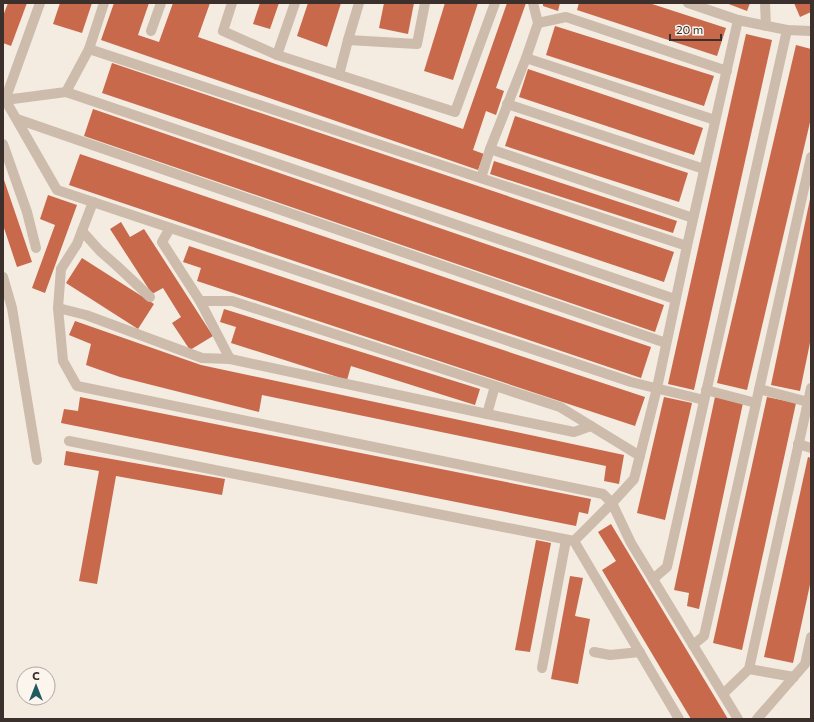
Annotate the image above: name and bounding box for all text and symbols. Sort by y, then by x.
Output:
scale bar [670,16,721,42]
text: 20 m [676,22,703,36]
north arrow [16,666,56,706]
text: С [32,669,40,682]

